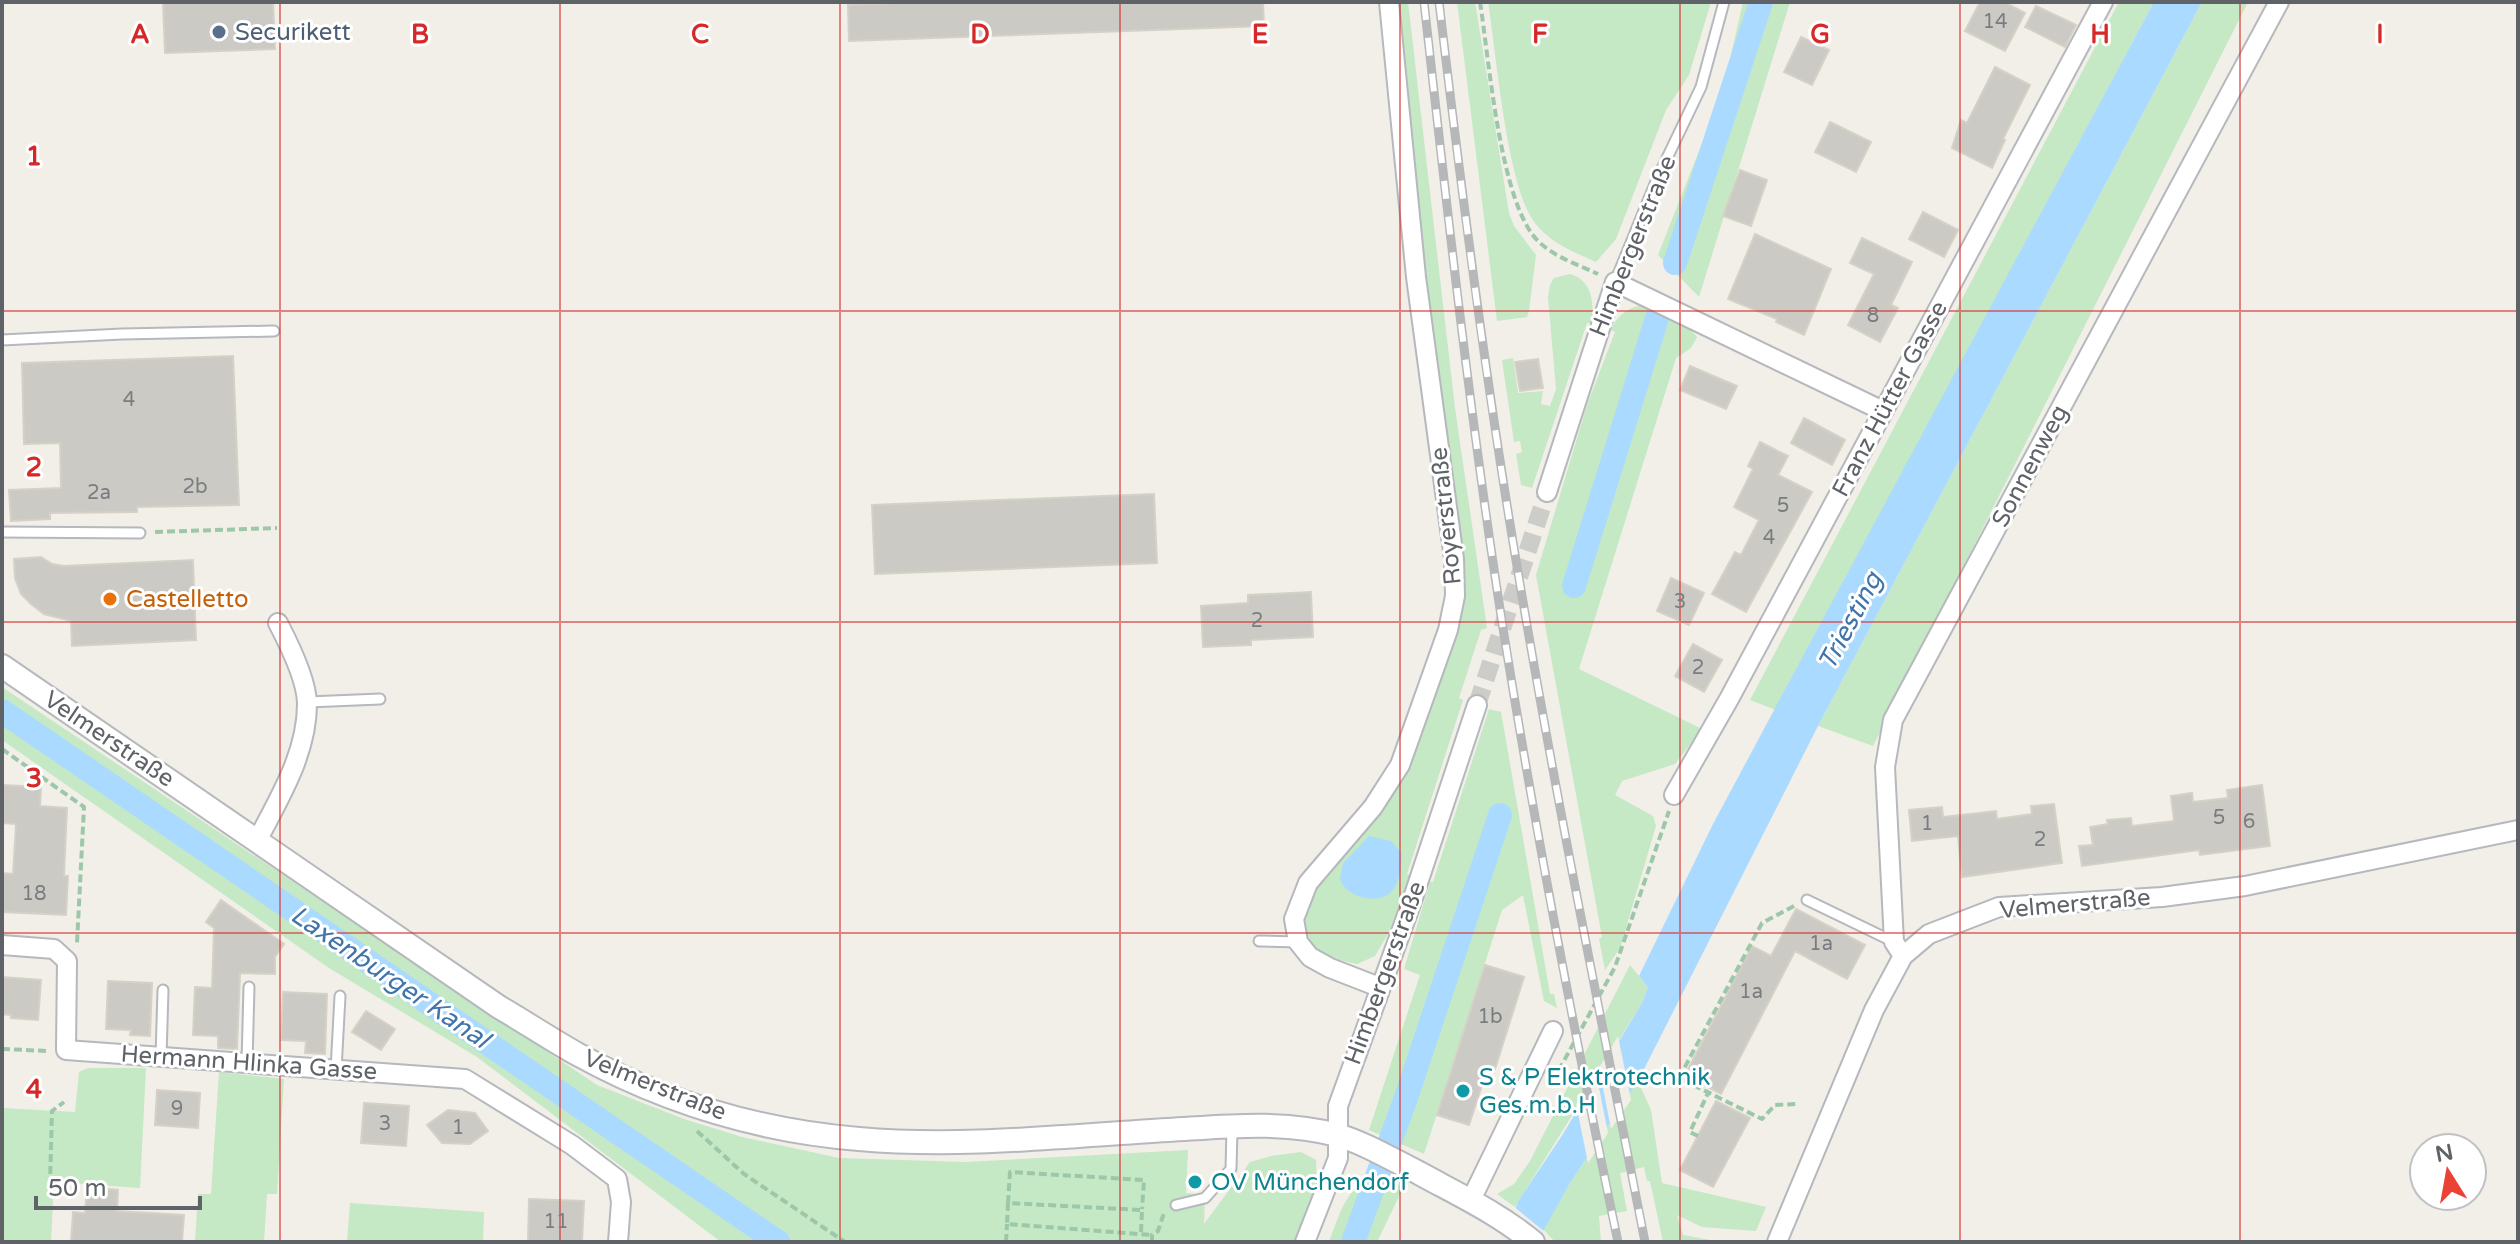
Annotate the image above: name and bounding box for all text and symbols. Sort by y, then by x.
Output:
house number: 14 [1982,10,2008,34]
place label: Securikett [235,18,351,47]
text: A [130,19,150,50]
text: B [411,19,429,50]
text: C [691,19,709,50]
text: D [970,19,990,50]
text: E [1252,19,1268,50]
text: F [1532,19,1548,50]
text: G [1810,19,1830,50]
text: H [2090,19,2110,50]
text: I [2376,19,2384,50]
marker: Securikett [210,23,228,41]
text: 1 [26,141,42,172]
street label: Himbergerstraße [1583,151,1683,341]
street label: Franz Hütter Gasse [1826,296,1954,502]
house number: 8 [1867,304,1879,328]
house number: 4 [123,388,135,412]
street label: Sonnenweg [1986,400,2074,532]
street label: Royerstraße [1424,446,1468,586]
text: 2 [26,452,42,483]
house number: 2b [182,475,208,499]
house number: 2a [87,481,111,505]
house number: 5 [1777,494,1789,518]
house number: 4 [1763,526,1775,550]
water label: Triesting [1811,565,1889,675]
place label: Castelletto [126,585,248,614]
marker: Castelletto [101,590,119,608]
house number: 3 [1674,590,1686,614]
house number: 2 [1251,609,1263,633]
house number: 2 [1692,656,1704,680]
street label: Velmerstraße [38,685,180,793]
text: 3 [26,763,42,794]
house number: 5 [2213,806,2225,830]
house number: 6 [2243,810,2255,834]
house number: 1 [1921,812,1933,836]
house number: 2 [2034,828,2046,852]
street label: Himbergerstraße [1338,877,1432,1069]
house number: 18 [21,882,47,906]
street label: Velmerstraße [1998,883,2152,925]
water label: Laxenburger Kanal [285,899,498,1057]
house number: 1a [1809,932,1833,956]
house number: 1a [1739,980,1763,1004]
house number: 1b [1477,1005,1503,1029]
street label: Hermann Hlinka Gasse [120,1040,378,1086]
street label: Velmerstraße [579,1043,731,1127]
place label: S & P Elektrotechnik Ges.m.b.H [1479,1063,1710,1120]
text: 4 [26,1074,42,1105]
marker: S & P Elektrotechnik Ges.m.b.H [1454,1082,1472,1100]
house number: 9 [171,1097,183,1121]
house number: 3 [379,1112,391,1136]
house number: 1 [452,1116,464,1140]
north arrow [2408,1132,2488,1212]
text: N [2433,1139,2456,1168]
scale bar [36,1160,200,1210]
place label: OV Münchendorf [1211,1168,1410,1197]
marker: OV Münchendorf [1186,1173,1204,1191]
text: 50 m [48,1174,106,1203]
house number: 11 [543,1210,569,1234]

